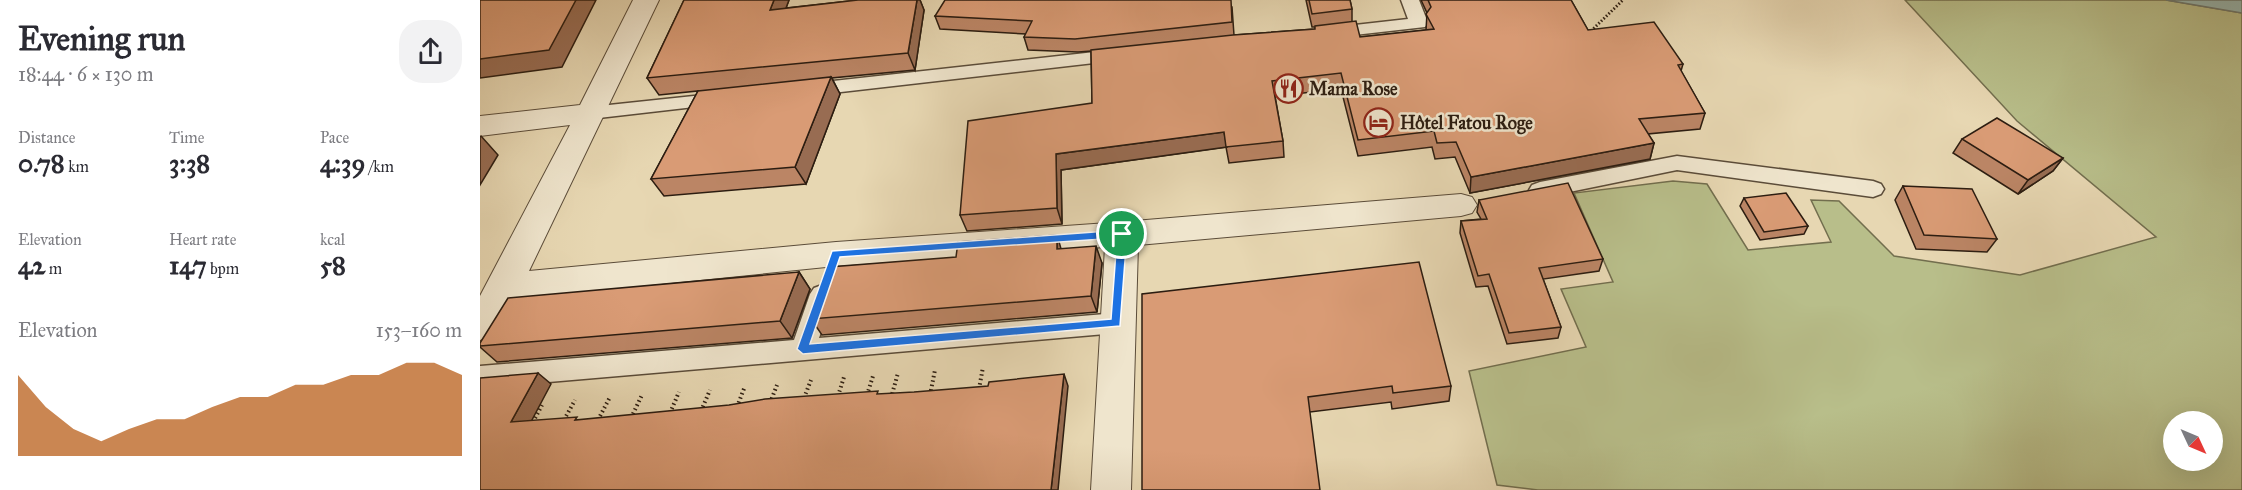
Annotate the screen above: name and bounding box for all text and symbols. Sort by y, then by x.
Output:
text: Evening run [18,19,185,59]
button: share [399,20,462,83]
text: 18:44 · 6 × 130 m [18,62,153,86]
restaurant icon: Mama Rose [1272,73,1304,105]
place label: Mama Rose [1309,78,1398,100]
hotel icon: Hôtel Fatou Roge [1363,107,1395,139]
place label: Hôtel Fatou Roge [1400,112,1533,135]
text: Distance [18,128,75,147]
text: Time [169,128,204,147]
text: Pace [320,128,349,147]
text: 0.78 [18,147,65,179]
text: 3:38 [169,147,210,179]
text: 4:39 [320,147,365,179]
text: km [65,157,89,176]
text: /km [365,157,394,176]
pin [1096,208,1147,259]
icon: arrive [1105,217,1138,250]
text: Elevation [18,230,82,249]
text: Heart rate [169,230,236,249]
text: kcal [320,230,345,249]
text: 42 [18,249,45,281]
text: 147 [169,249,207,281]
text: 58 [320,249,346,281]
text: m [45,259,62,278]
text: bpm [207,259,239,278]
text: Elevation [18,318,97,342]
text: 153–160 m [376,318,462,342]
north arrow [2163,411,2223,471]
map controls [2163,411,2223,471]

